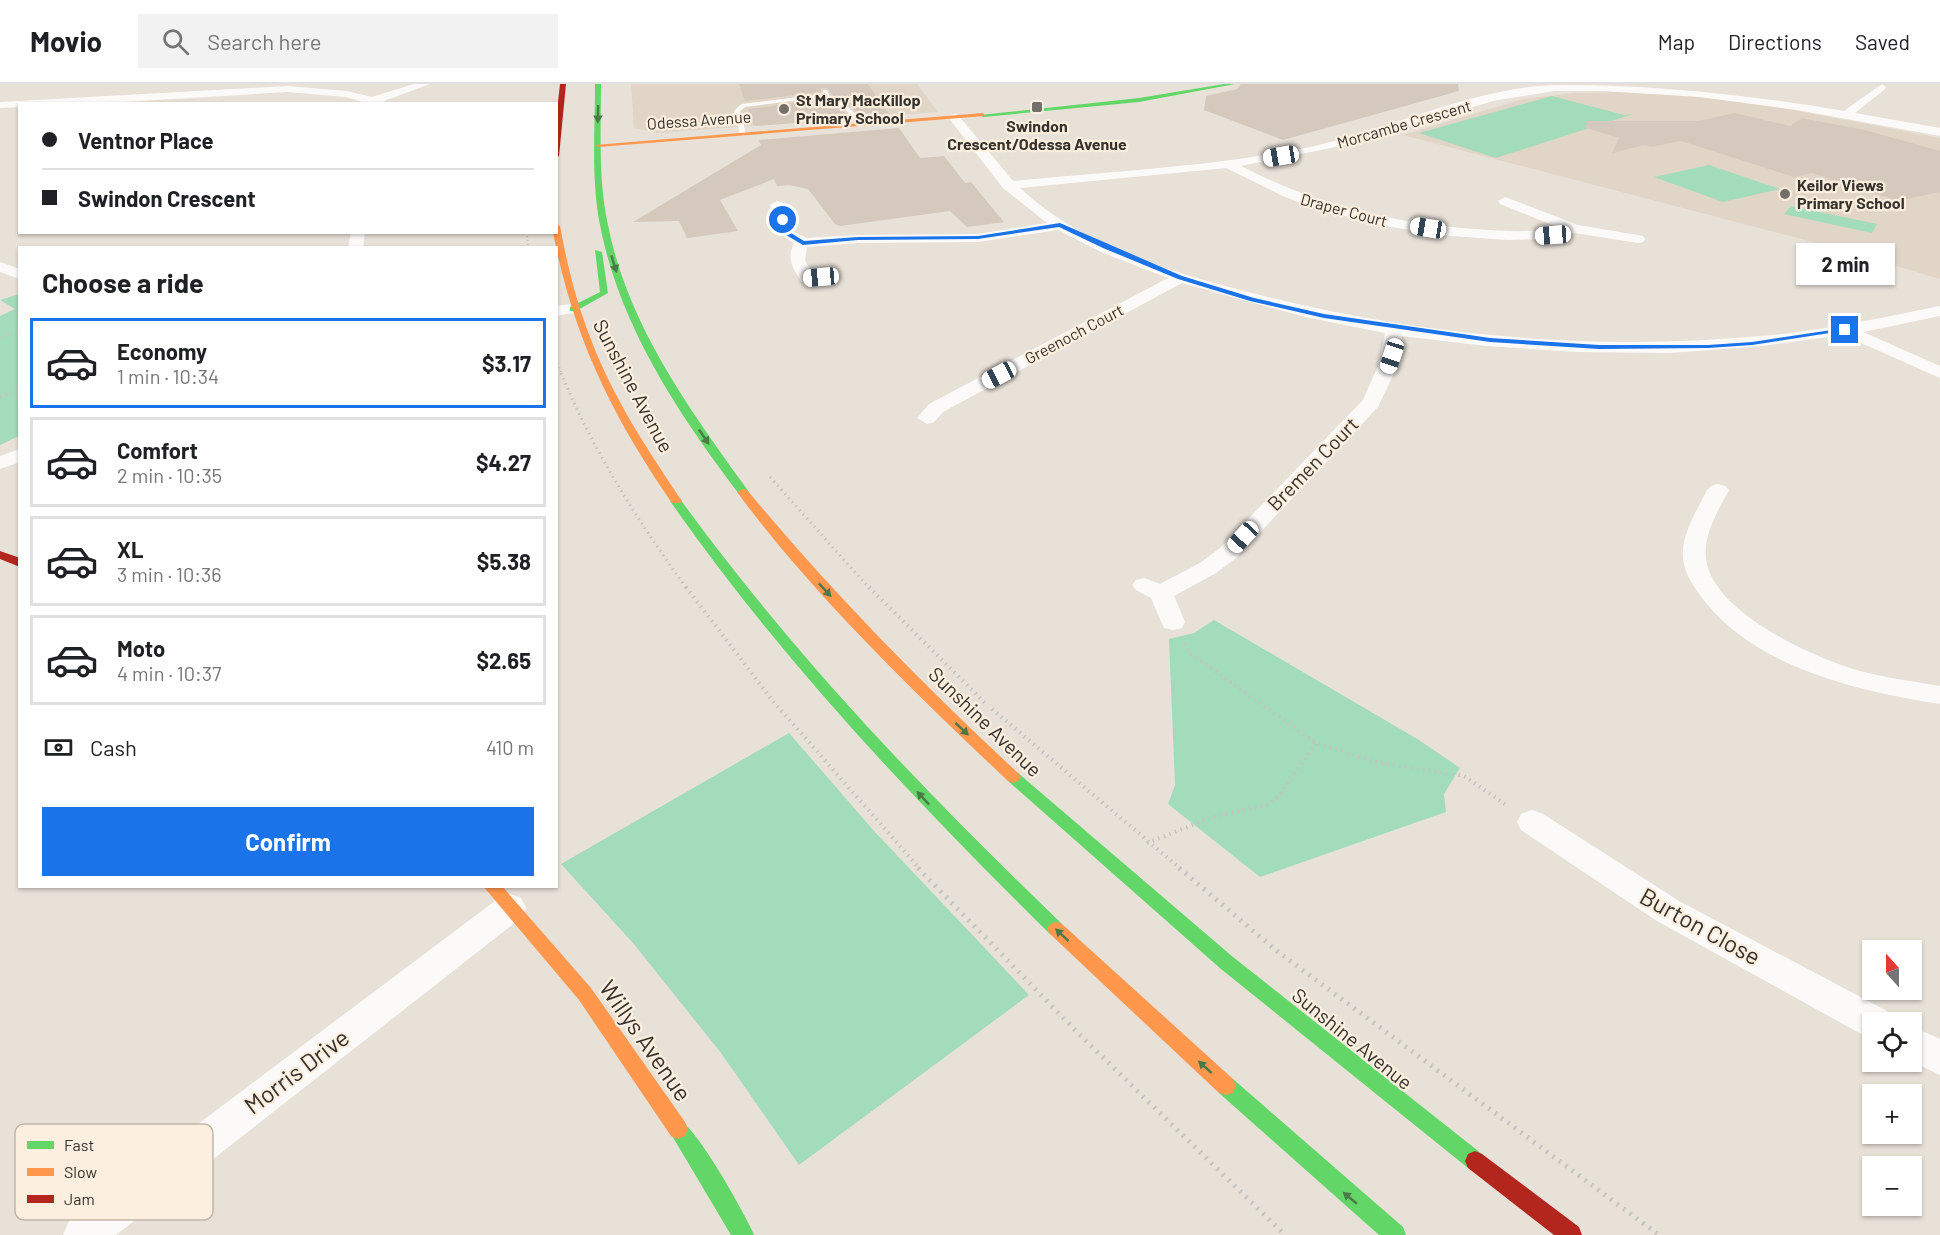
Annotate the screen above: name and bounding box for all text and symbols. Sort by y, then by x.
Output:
search box [138,14,558,68]
text: Movio [30,24,102,58]
icon: search [159,25,192,58]
text: Search here [207,28,322,54]
text: Map [1658,29,1695,54]
text: Directions [1728,29,1822,54]
text: Saved [1855,29,1910,54]
place label: St Mary MacKillop Primary School [796,90,921,127]
street label: Morcambe Crescent [1335,95,1473,152]
marker: Swindon Crescent/Odessa Avenue [1030,100,1044,114]
marker: St Mary MacKillop Primary School [777,102,791,116]
one-way arrow [593,105,603,124]
street label: Odessa Avenue [646,106,752,133]
place label: Swindon Crescent/Odessa Avenue [947,116,1127,153]
text: Ventnor Place [78,127,214,153]
car [1262,144,1300,168]
place label: Keilor Views Primary School [1797,175,1905,212]
text: Swindon Crescent [78,185,256,211]
marker: Keilor Views Primary School [1778,187,1792,201]
street label: Draper Court [1299,189,1390,230]
route start [769,206,796,233]
car [1409,216,1447,240]
car [1534,225,1572,245]
callout: 2 min [1796,243,1894,285]
text: 2 min [1822,252,1869,276]
one-way arrow [610,256,619,274]
text: Choose a ride [42,266,204,298]
car [802,266,840,288]
street label: Greenoch Court [1021,300,1126,367]
street label: Sunshine Avenue [589,315,679,456]
route end [1831,316,1858,343]
icon: car [45,336,99,390]
car [1378,336,1406,376]
text: Economy [117,338,207,364]
text: $3.17 [482,350,531,376]
car [979,359,1019,391]
text: 1 min · 10:34 [117,364,219,388]
street label: Bremen Court [1262,412,1363,515]
one-way arrow [698,429,709,446]
icon: car [45,435,99,489]
text: Comfort [117,437,198,463]
text: $4.27 [476,449,531,475]
text: 2 min · 10:35 [117,463,222,487]
car [1224,518,1262,556]
icon: car [45,534,99,588]
text: XL [117,536,143,562]
text: $5.38 [477,548,531,574]
text: 3 min · 10:36 [117,562,222,586]
one-way arrow [818,582,832,597]
icon: car [45,633,99,687]
text: Moto [117,635,165,661]
text: $2.65 [476,647,531,673]
text: 4 min · 10:37 [117,661,221,685]
street label: Sunshine Avenue [924,661,1047,781]
one-way arrow [954,722,969,736]
icon: cash [42,731,75,764]
text: Cash [90,734,137,760]
text: 410 m [486,735,534,759]
one-way arrow [917,791,931,805]
button: Confirm [42,807,534,876]
street label: Burton Close [1635,881,1766,971]
one-way arrow [1055,929,1070,942]
north arrow [1862,940,1922,1000]
map controls [1862,940,1922,1216]
street label: Willys Avenue [594,974,699,1106]
street label: Sunshine Avenue [1288,982,1418,1094]
button: locate [1862,1012,1922,1072]
street label: Morris Drive [238,1022,354,1120]
one-way arrow [1198,1060,1213,1074]
button: + [1862,1084,1922,1144]
legend [15,1124,213,1220]
text: Fast [64,1135,94,1154]
button: − [1862,1156,1922,1216]
text: Slow [64,1162,97,1181]
text: Jam [64,1189,95,1208]
one-way arrow [1343,1192,1358,1204]

